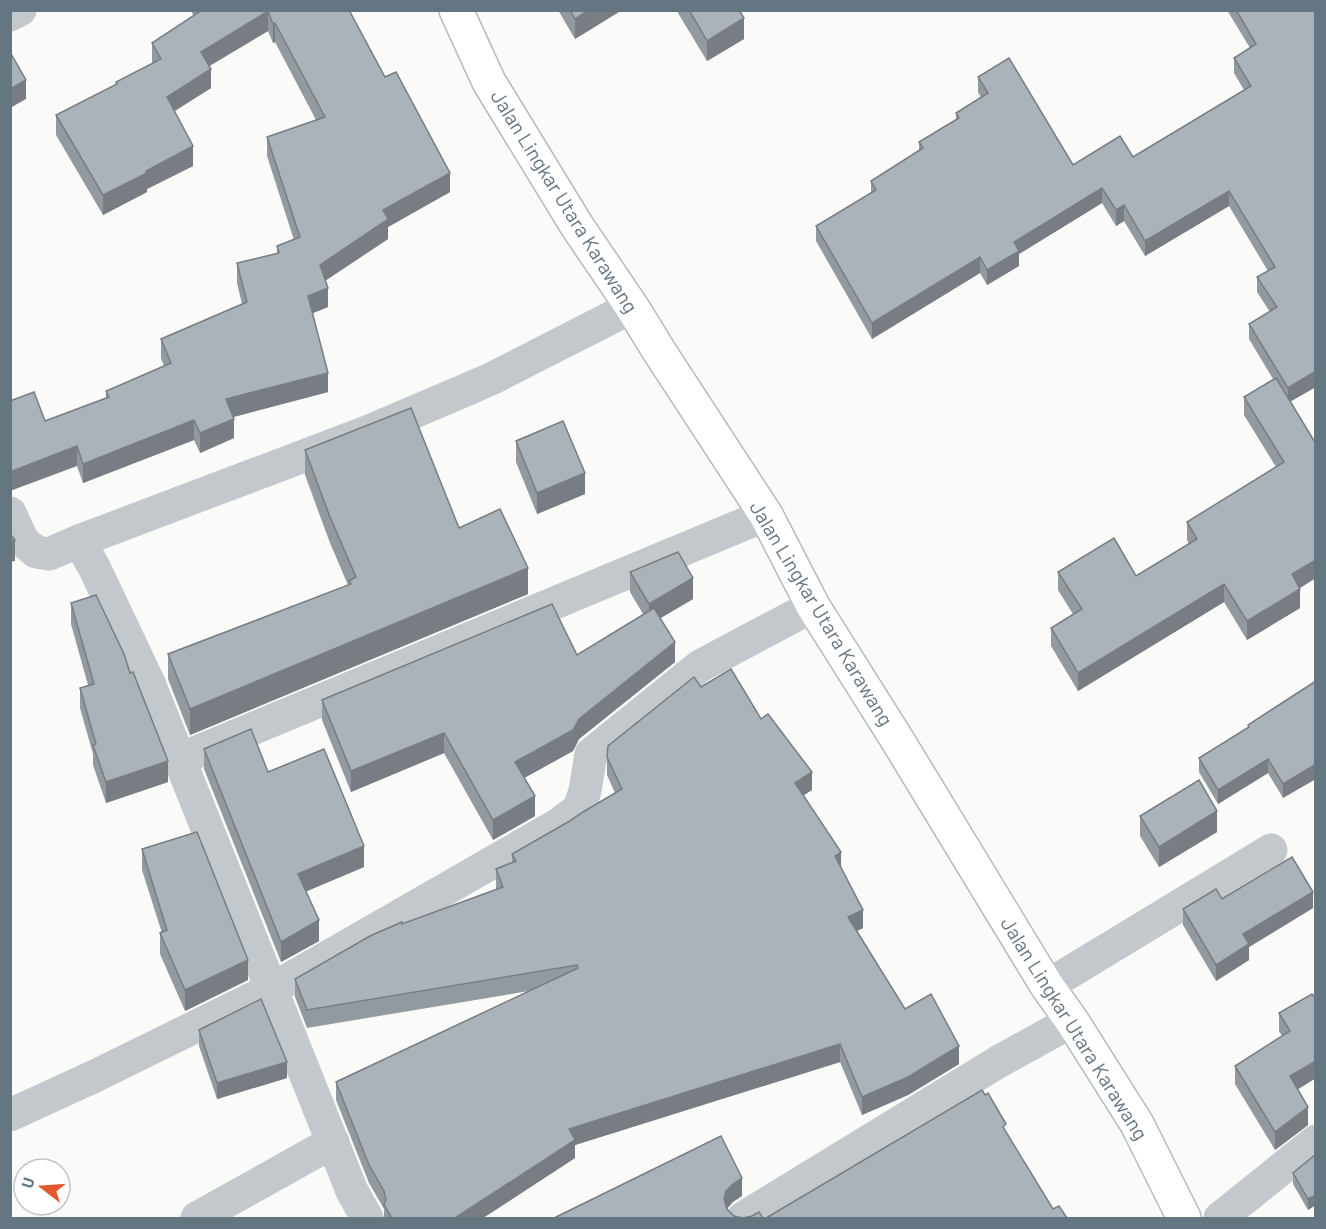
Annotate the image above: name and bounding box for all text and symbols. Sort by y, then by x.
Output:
street label: Jalan Lingkar Utara Karawang [486,85,644,317]
street label: Jalan Lingkar Utara Karawang [745,496,899,730]
street label: Jalan Lingkar Utara Karawang [996,912,1154,1144]
north arrow [12,1157,72,1217]
text: U [17,1175,38,1190]

